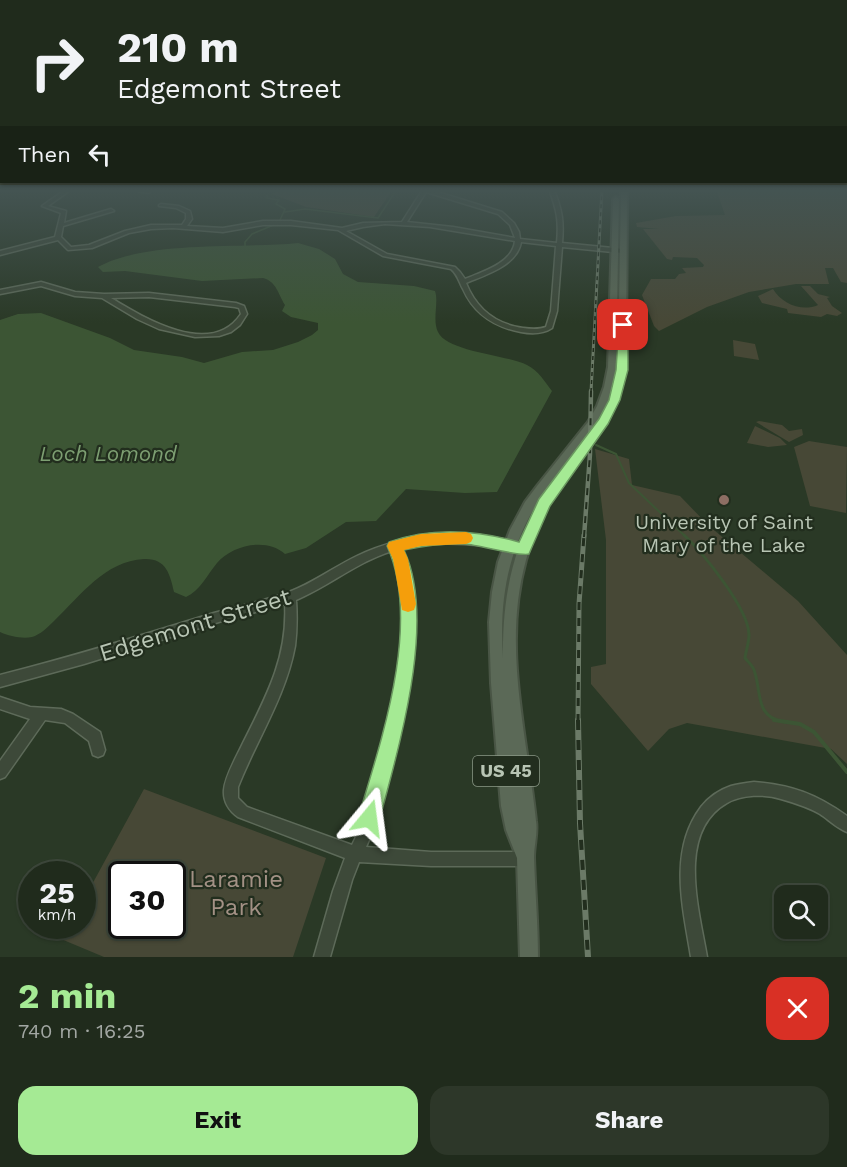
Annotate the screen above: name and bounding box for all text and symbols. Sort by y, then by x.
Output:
text: 210 m [117,23,239,72]
icon: right [18,24,96,102]
text: Edgemont Street [117,73,341,105]
icon: left [83,138,116,171]
text: Then [18,142,71,167]
pin [597,299,648,350]
icon: arrive [606,308,639,341]
water label: Loch Lomond [39,441,178,466]
marker: University of Saint Mary of the Lake [717,493,731,507]
place label: University of Saint Mary of the Lake [635,510,814,557]
street label: Edgemont Street [96,583,294,667]
road number: US 45 [473,756,539,786]
position arrow [337,786,401,850]
speed limit sign: 30 [108,861,186,939]
park label: Laramie Park [189,865,283,921]
text: 25 [39,875,75,910]
map controls [774,885,828,939]
button: search [774,885,828,939]
text: km/h [38,906,76,924]
text: 2 min [18,975,116,1017]
button: close [766,977,829,1040]
text: 740 m · 16:25 [18,1019,145,1043]
button: Exit [18,1086,418,1155]
button: Share [430,1086,829,1155]

